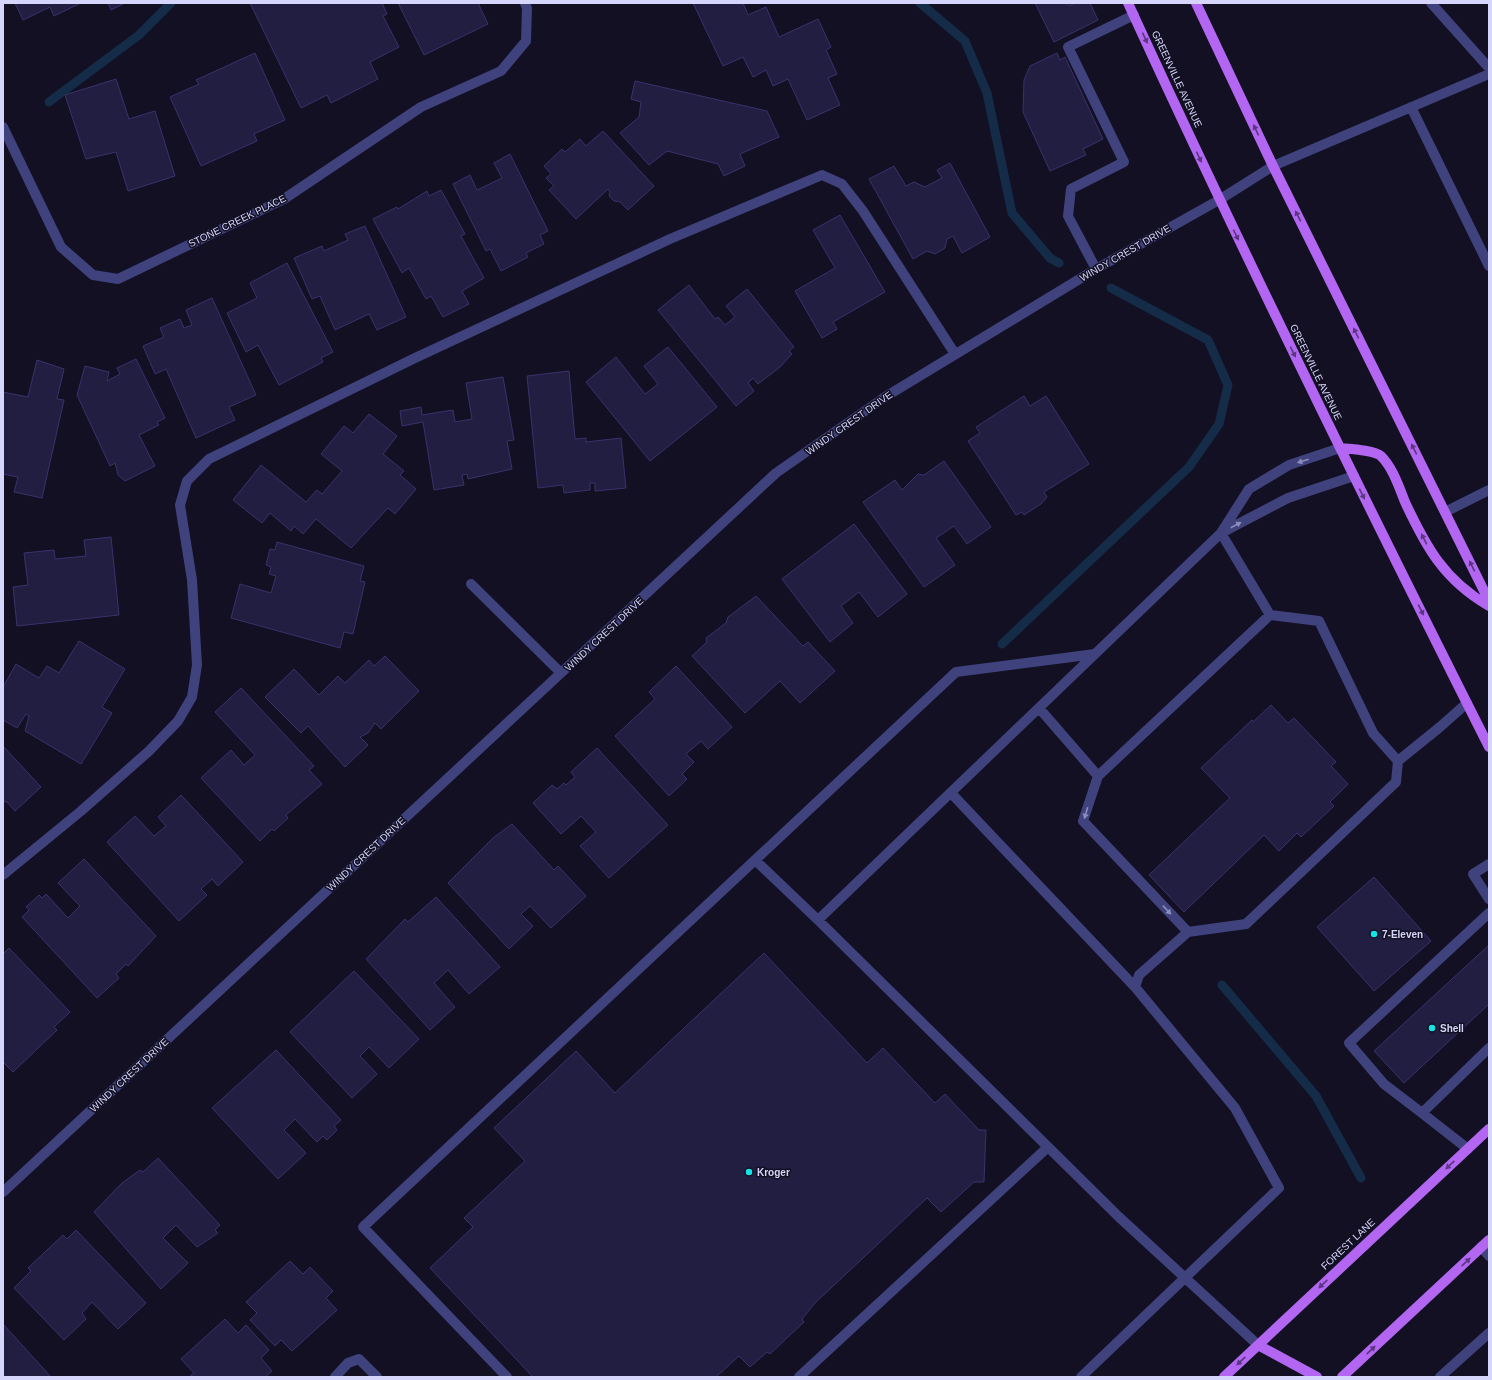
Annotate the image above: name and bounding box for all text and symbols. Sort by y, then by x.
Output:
street label: GREENVILLE AVENUE [1150,29,1204,129]
one-way arrow [1142,33,1148,45]
one-way arrow [1253,125,1259,136]
one-way arrow [1196,151,1202,162]
street label: STONE CREEK PLACE [186,192,288,249]
one-way arrow [1295,211,1301,222]
street label: WINDY CREST DRIVE [1078,222,1173,284]
one-way arrow [1233,230,1239,241]
street label: GREENVILLE AVENUE [1288,322,1344,422]
one-way arrow [1353,327,1359,339]
one-way arrow [1290,346,1296,358]
street label: WINDY CREST DRIVE [804,389,895,457]
one-way arrow [1411,444,1417,455]
one-way arrow [1297,458,1309,464]
one-way arrow [1359,488,1366,500]
one-way arrow [1230,522,1241,528]
one-way arrow [1421,533,1427,545]
one-way arrow [1468,560,1475,571]
street label: WINDY CREST DRIVE [563,595,646,673]
one-way arrow [1417,605,1424,616]
one-way arrow [1083,808,1089,820]
street label: WINDY CREST DRIVE [325,815,408,893]
one-way arrow [1162,905,1171,915]
marker: 7-Eleven [1369,929,1379,939]
place label: 7-Eleven [1382,929,1423,940]
marker: Shell [1427,1023,1437,1033]
place label: Shell [1440,1023,1464,1034]
street label: WINDY CREST DRIVE [88,1036,171,1114]
one-way arrow [1445,1160,1455,1170]
marker: Kroger [744,1167,754,1177]
place label: Kroger [757,1167,790,1178]
street label: FOREST LANE [1319,1216,1377,1272]
one-way arrow [1461,1257,1471,1267]
one-way arrow [1317,1280,1328,1289]
one-way arrow [1366,1346,1376,1355]
one-way arrow [1236,1356,1246,1366]

